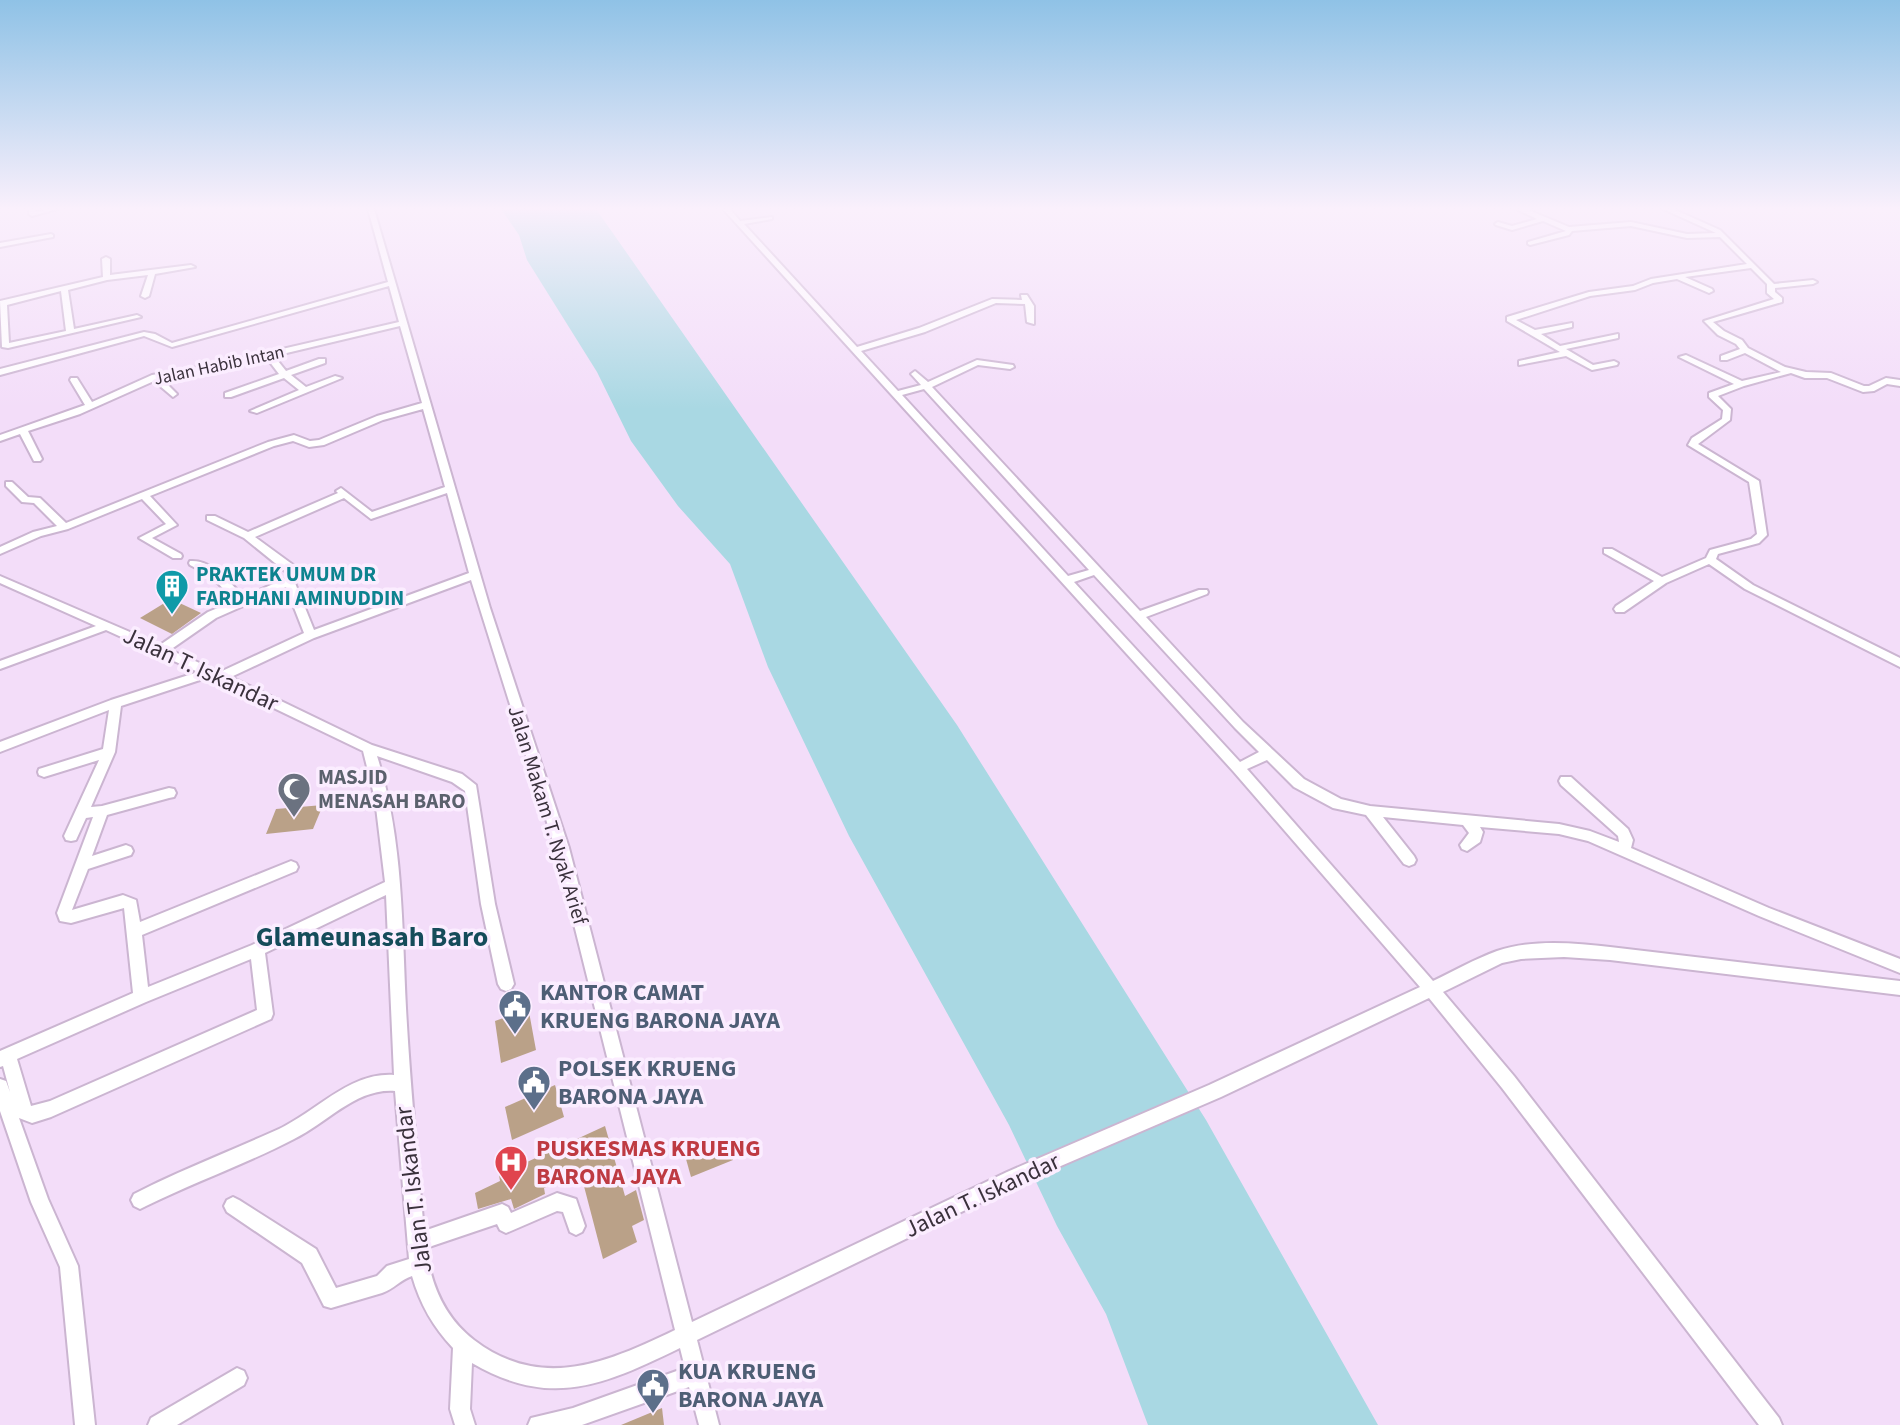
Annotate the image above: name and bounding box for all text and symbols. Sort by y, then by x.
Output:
street label: Jalan Habib Intan [152,339,287,392]
place label: PRAKTEK UMUM DR FARDHANI AMINUDDIN [196,559,404,613]
building icon: PRAKTEK UMUM DR FARDHANI AMINUDDIN [153,567,191,616]
street label: Jalan T. Iskandar [117,618,285,721]
street label: Jalan Makam T. Nyak Arief [500,702,596,929]
place label: MASJID MENASAH BARO [318,762,466,816]
mosque icon: MASJID MENASAH BARO [275,770,313,819]
district label: Glameunasah Baro [256,917,488,957]
place label: KANTOR CAMAT KRUENG BARONA JAYA [540,975,780,1038]
public building icon: KANTOR CAMAT KRUENG BARONA JAYA [496,987,534,1036]
place label: POLSEK KRUENG BARONA JAYA [558,1051,736,1114]
public building icon: POLSEK KRUENG BARONA JAYA [515,1063,553,1112]
street label: Jalan T. Iskandar [386,1104,441,1275]
place label: PUSKESMAS KRUENG BARONA JAYA [536,1131,761,1194]
hospital icon: PUSKESMAS KRUENG BARONA JAYA [492,1143,530,1192]
street label: Jalan T. Iskandar [899,1144,1066,1247]
place label: KUA KRUENG BARONA JAYA [678,1354,824,1417]
public building icon: KUA KRUENG BARONA JAYA [634,1366,672,1415]

